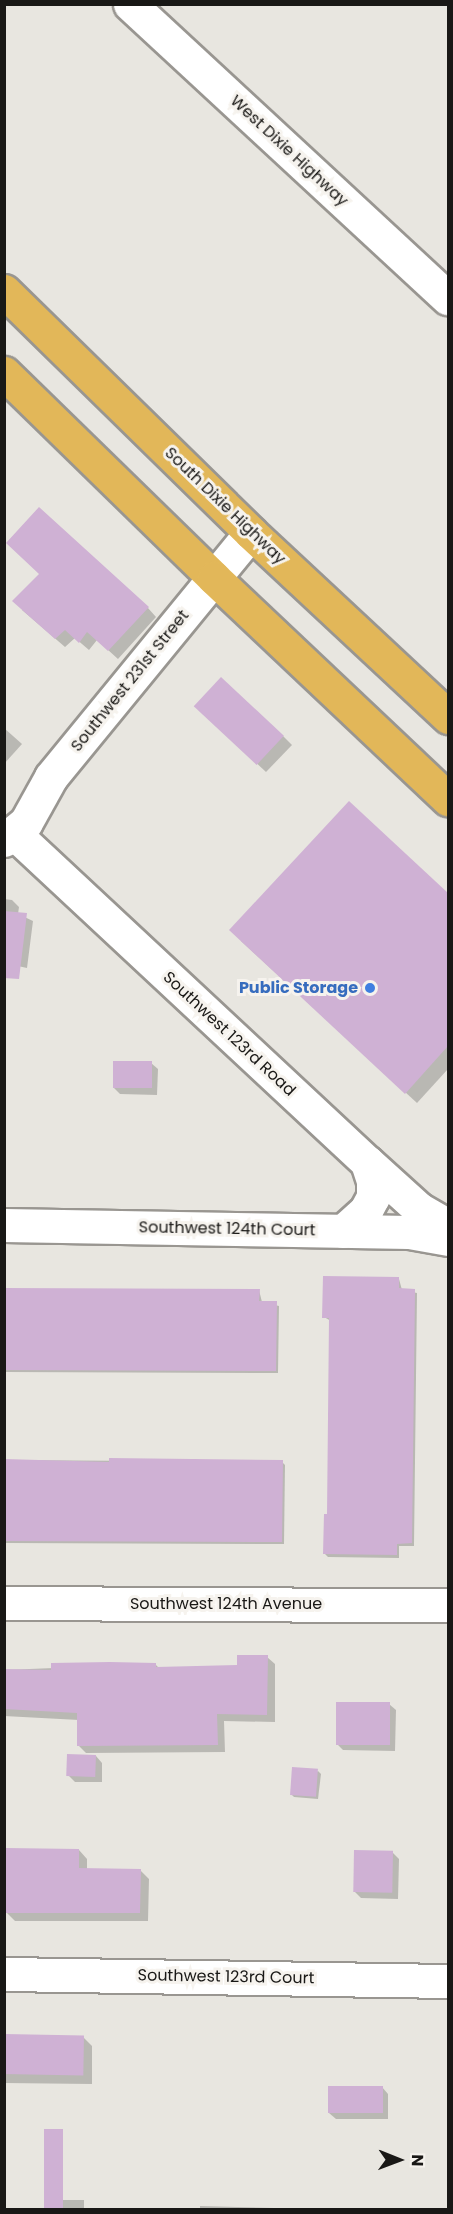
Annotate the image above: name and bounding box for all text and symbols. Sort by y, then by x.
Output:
street label: West Dixie Highway [226,91,352,211]
street label: South Dixie Highway [161,443,289,569]
street label: Southwest 231st Street [67,606,193,756]
street label: Southwest 123rd Road [159,968,299,1100]
place label: Public Storage [239,978,358,998]
marker: Public Storage [363,981,377,995]
street label: Southwest 124th Court [138,1218,316,1240]
street label: Southwest 124th Avenue [130,1594,322,1614]
street label: Southwest 123rd Court [137,1966,315,1988]
north arrow [369,2130,429,2190]
text: N [406,2154,429,2167]

